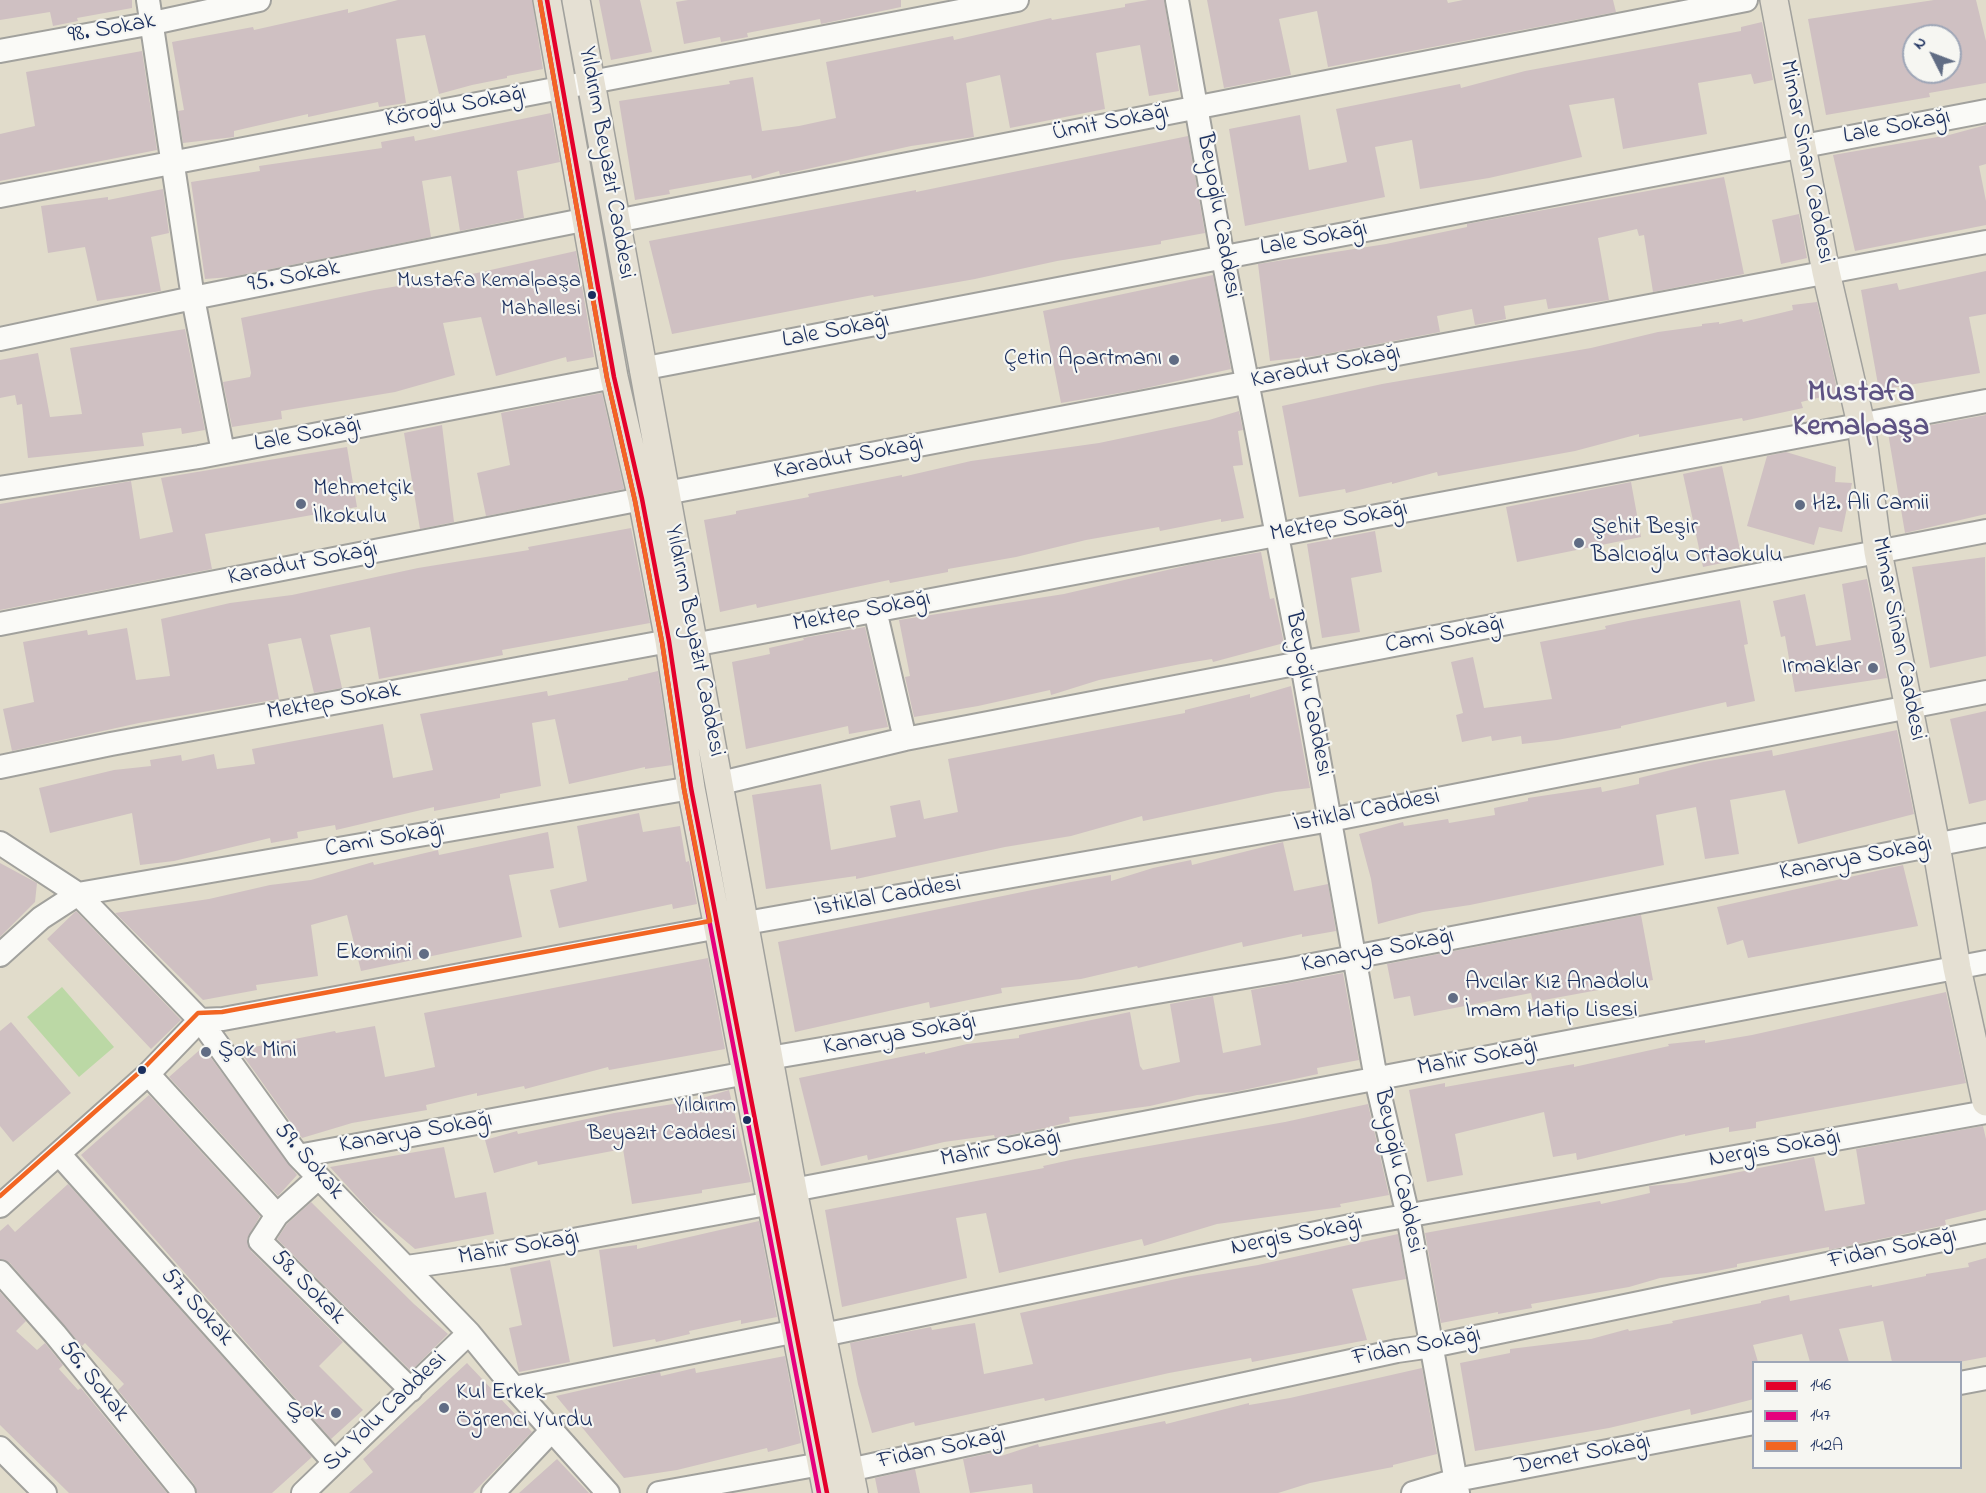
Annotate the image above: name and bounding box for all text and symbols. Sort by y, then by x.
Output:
street label: 98. Sokak [66,8,158,52]
north arrow [1902,24,1962,84]
text: N [1908,31,1933,55]
street label: Yıldırım Beyazıt Caddesi [570,44,640,282]
street label: Mimar Sinan Caddesi [1771,58,1839,266]
street label: Köroğlu Sokağı [383,80,529,136]
street label: Ümit Sokağı [1050,99,1172,149]
street label: Lale Sokağı [1841,104,1953,152]
street label: Beyoğlu Caddesi [1188,131,1246,301]
street label: Lale Sokağı [1258,216,1370,264]
street label: 95. Sokak [246,255,342,301]
place label: Mustafa Kemalpaşa Mahallesi [397,269,581,320]
marker: Mustafa Kemalpaşa Mahallesi [586,289,598,301]
street label: Lale Sokağı [780,308,892,356]
street label: Karadut Sokağı [1249,339,1403,397]
place label: Çetin Apartmanı [1004,346,1162,374]
marker: Çetin Apartmanı [1167,353,1181,367]
district label: Mustafa Kemalpaşa [1793,377,1929,448]
street label: Lale Sokağı [252,412,364,460]
street label: Karadut Sokağı [772,430,926,488]
place label: Mehmetçik İlkokulu [313,476,413,532]
place label: Hz. Ali Camii [1812,491,1929,519]
street label: Mektep Sokağı [1268,496,1410,550]
marker: Mehmetçik İlkokulu [294,497,308,511]
marker: Hz. Ali Camii [1793,498,1807,512]
place label: Şehit Beşir Balcıoğlu Ortaokulu [1591,515,1783,571]
street label: Yıldırım Beyazıt Caddesi [656,523,730,759]
street label: Mimar Sinan Caddesi [1863,535,1931,743]
street label: Karadut Sokağı [226,536,380,594]
marker: Şehit Beşir Balcıoğlu Ortaokulu [1572,536,1586,550]
street label: Mektep Sokağı [791,586,933,640]
street label: Beyoğlu Caddesi [1277,609,1337,779]
street label: Cami Sokağı [1383,610,1507,662]
place label: Irmaklar [1781,654,1861,682]
marker: Irmaklar [1866,661,1880,675]
street label: Mektep Sokak [265,677,403,729]
street label: İstiklal Caddesi [1292,784,1442,840]
street label: Cami Sokağı [323,816,447,866]
street label: Kanarya Sokağı [1777,831,1935,889]
street label: İstiklal Caddesi [813,871,963,925]
street label: Kanarya Sokağı [1299,923,1457,981]
place label: Ekomini [335,940,412,968]
marker: Ekomini [417,947,431,961]
place label: Avcılar Kız Anadolu İmam Hatip Lisesi [1465,970,1649,1026]
marker: Avcılar Kız Anadolu İmam Hatip Lisesi [1446,991,1460,1005]
street label: Kanarya Sokağı [821,1008,979,1064]
street label: Mahir Sokağı [1415,1033,1541,1085]
place label: Şok Mini [218,1038,297,1066]
marker: Şok Mini [199,1045,213,1059]
unlabelled marker [136,1064,148,1076]
street label: Beyoğlu Caddesi [1366,1086,1428,1256]
place label: Yıldırım Beyazıt Caddesi [587,1094,736,1146]
street label: Kanarya Sokağı [337,1106,495,1162]
marker: Yıldırım Beyazıt Caddesi [741,1114,753,1126]
street label: 59. Sokak [267,1117,349,1207]
street label: Mahir Sokağı [938,1124,1064,1176]
street label: Nergis Sokağı [1707,1124,1843,1176]
street label: Nergis Sokağı [1229,1210,1365,1264]
street label: Fidan Sokağı [1826,1222,1960,1278]
street label: Mahir Sokağı [456,1224,582,1274]
street label: 58. Sokak [263,1244,351,1332]
street label: 57. Sokak [153,1263,239,1353]
street label: Fidan Sokağı [1350,1321,1484,1375]
street label: 56. Sokak [51,1336,135,1428]
street label: Su Yolu Caddesi [318,1347,454,1479]
legend [1752,1361,1962,1469]
text: 146 [1810,1373,1831,1399]
place label: Kul Erkek Öğrenci Yurdu [456,1380,593,1436]
place label: Şok [286,1399,324,1427]
marker: Kul Erkek Öğrenci Yurdu [437,1401,451,1415]
text: 147 [1810,1403,1831,1429]
marker: Şok [329,1406,343,1420]
street label: Fidan Sokağı [875,1422,1009,1478]
street label: Demet Sokağı [1513,1429,1653,1483]
text: 142A [1810,1433,1843,1459]

